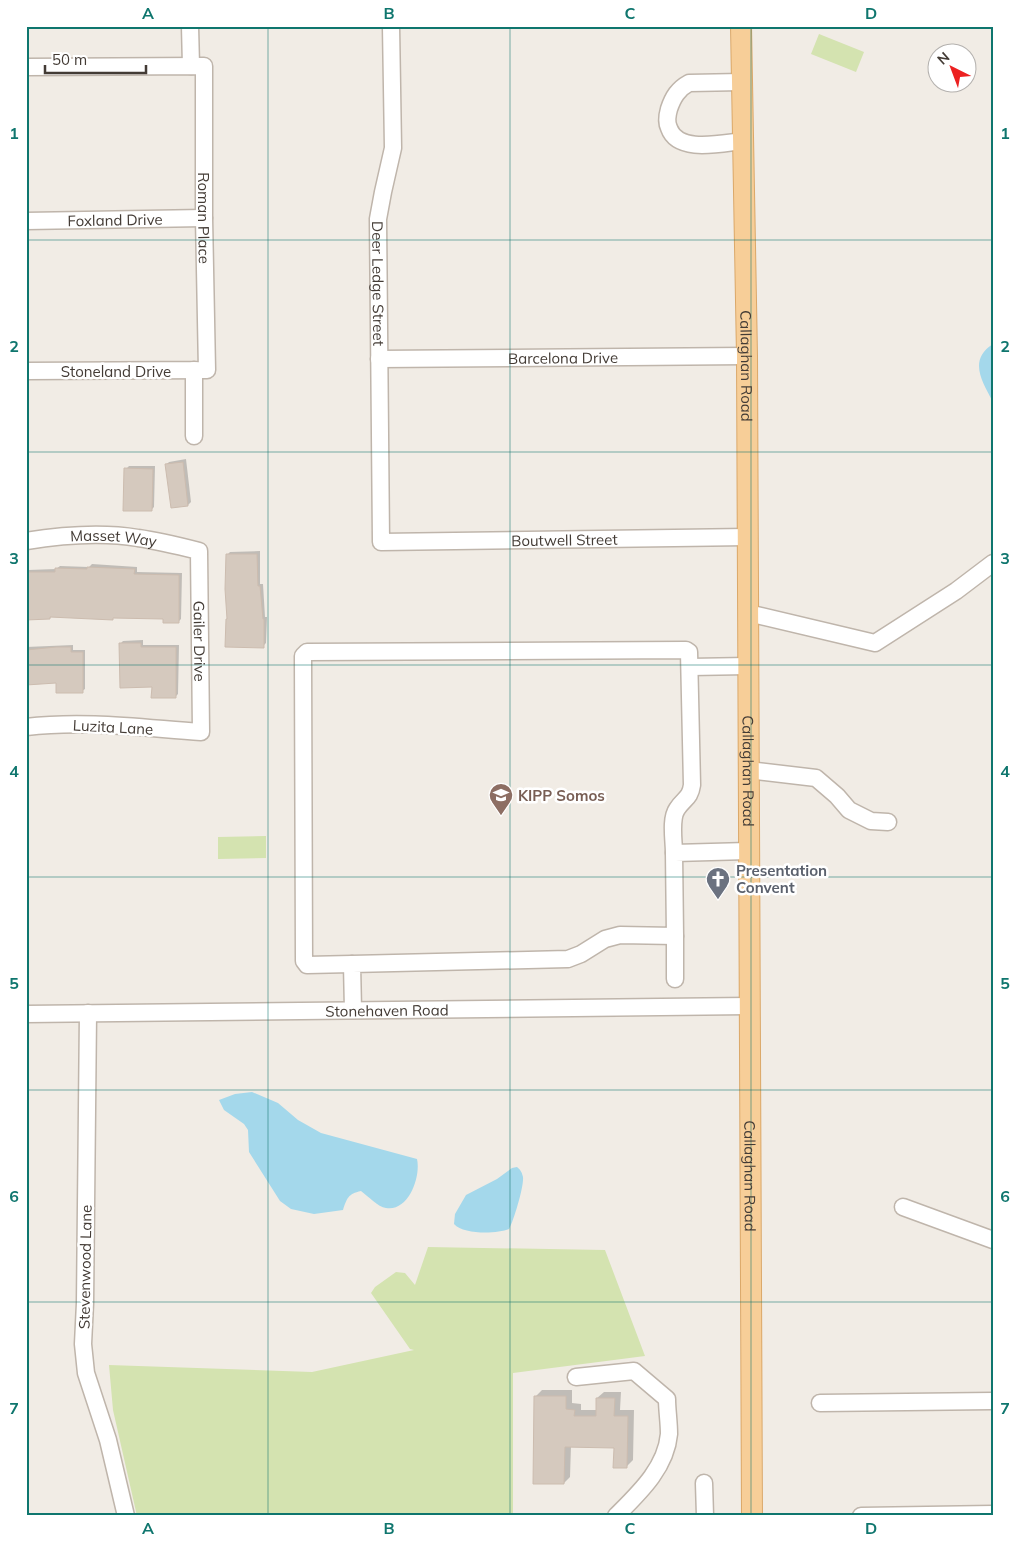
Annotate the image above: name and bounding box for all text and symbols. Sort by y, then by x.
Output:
text: A [142,3,154,23]
text: B [383,3,395,23]
text: C [625,3,636,23]
text: D [865,3,877,23]
scale bar [45,42,146,74]
north arrow [926,42,976,92]
text: N [933,48,953,69]
text: 50 m [52,50,87,69]
text: 1 [9,123,19,143]
text: 1 [1000,123,1010,143]
street label: Roman Place [195,172,214,264]
street label: Foxland Drive [67,209,163,230]
street label: Deer Ledge Street [369,221,389,346]
street label: Callaghan Road [737,310,757,422]
text: 2 [9,336,19,356]
text: 2 [1000,336,1010,356]
street label: Barcelona Drive [508,348,618,367]
street label: Stoneland Drive [61,362,171,381]
street label: Masset Way [70,525,159,551]
street label: Boutwell Street [511,529,618,550]
text: 3 [9,548,19,568]
text: 3 [1000,548,1010,568]
street label: Gailer Drive [190,601,210,682]
street label: Luzita Lane [72,715,154,739]
street label: Callaghan Road [739,715,759,827]
text: 4 [9,761,19,781]
text: 4 [1000,761,1010,781]
school or university icon: KIPP Somos [488,782,514,816]
place label: KIPP Somos [518,786,605,805]
place label: Presentation Convent [736,861,827,897]
church icon: Presentation Convent [705,866,731,900]
text: 5 [9,973,19,993]
text: 5 [1000,973,1010,993]
street label: Stonehaven Road [325,1000,449,1020]
street label: Callaghan Road [741,1120,760,1232]
text: 6 [9,1186,19,1206]
text: 6 [1000,1186,1010,1206]
street label: Stevenwood Lane [74,1205,96,1329]
text: 7 [9,1398,19,1418]
text: 7 [1000,1398,1010,1418]
text: A [142,1518,154,1538]
text: B [383,1518,395,1538]
text: C [625,1518,636,1538]
text: D [865,1518,877,1538]

